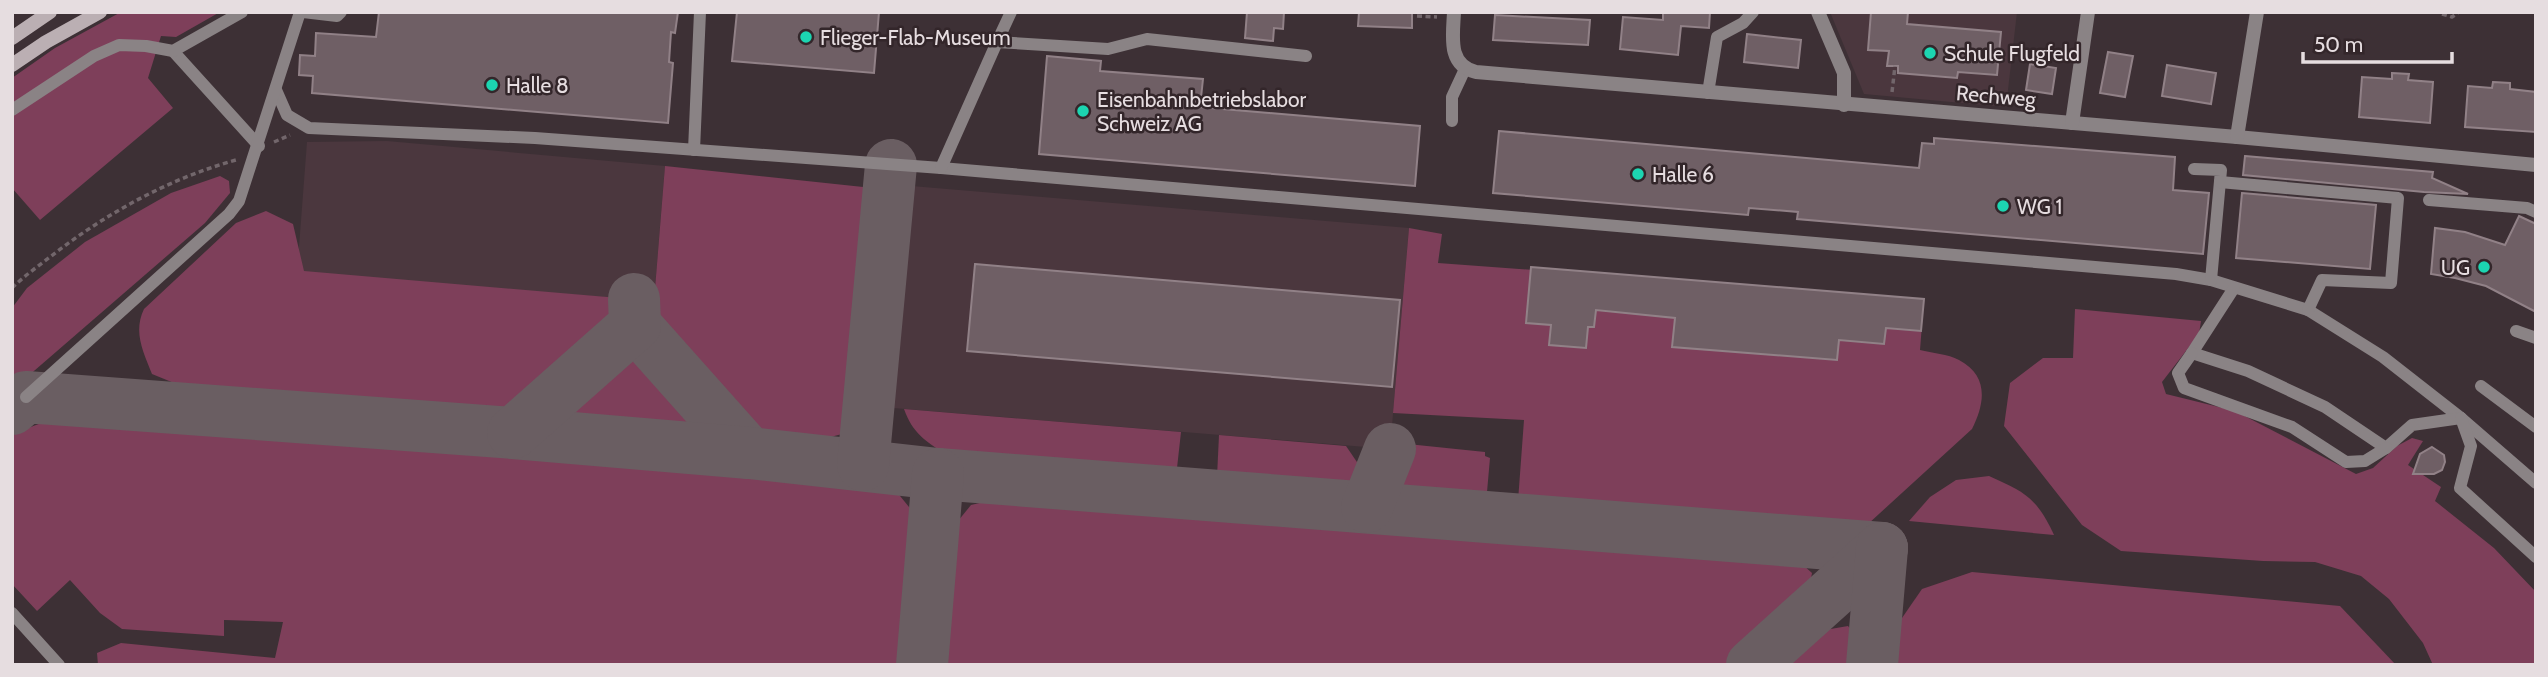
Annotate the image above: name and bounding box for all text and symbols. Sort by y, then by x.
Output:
scale bar [2303,21,2452,65]
place label: Flieger-Flab-Museum [820,25,1011,50]
marker: Flieger-Flab-Museum [798,29,814,45]
text: 50 m [2314,32,2363,57]
place label: Schule Flugfeld [1944,41,2080,66]
marker: Schule Flugfeld [1922,45,1938,61]
place label: Halle 8 [506,73,569,98]
marker: Halle 8 [484,77,500,93]
street label: Rechweg [1955,80,2038,112]
place label: Eisenbahnbetriebslabor Schweiz AG [1097,87,1306,136]
marker: Eisenbahnbetriebslabor Schweiz AG [1075,103,1091,119]
place label: Halle 6 [1652,162,1714,187]
marker: Halle 6 [1630,166,1646,182]
place label: WG 1 [2017,194,2062,219]
marker: WG 1 [1995,198,2011,214]
place label: UG [2441,255,2470,280]
marker: UG [2476,259,2492,275]

